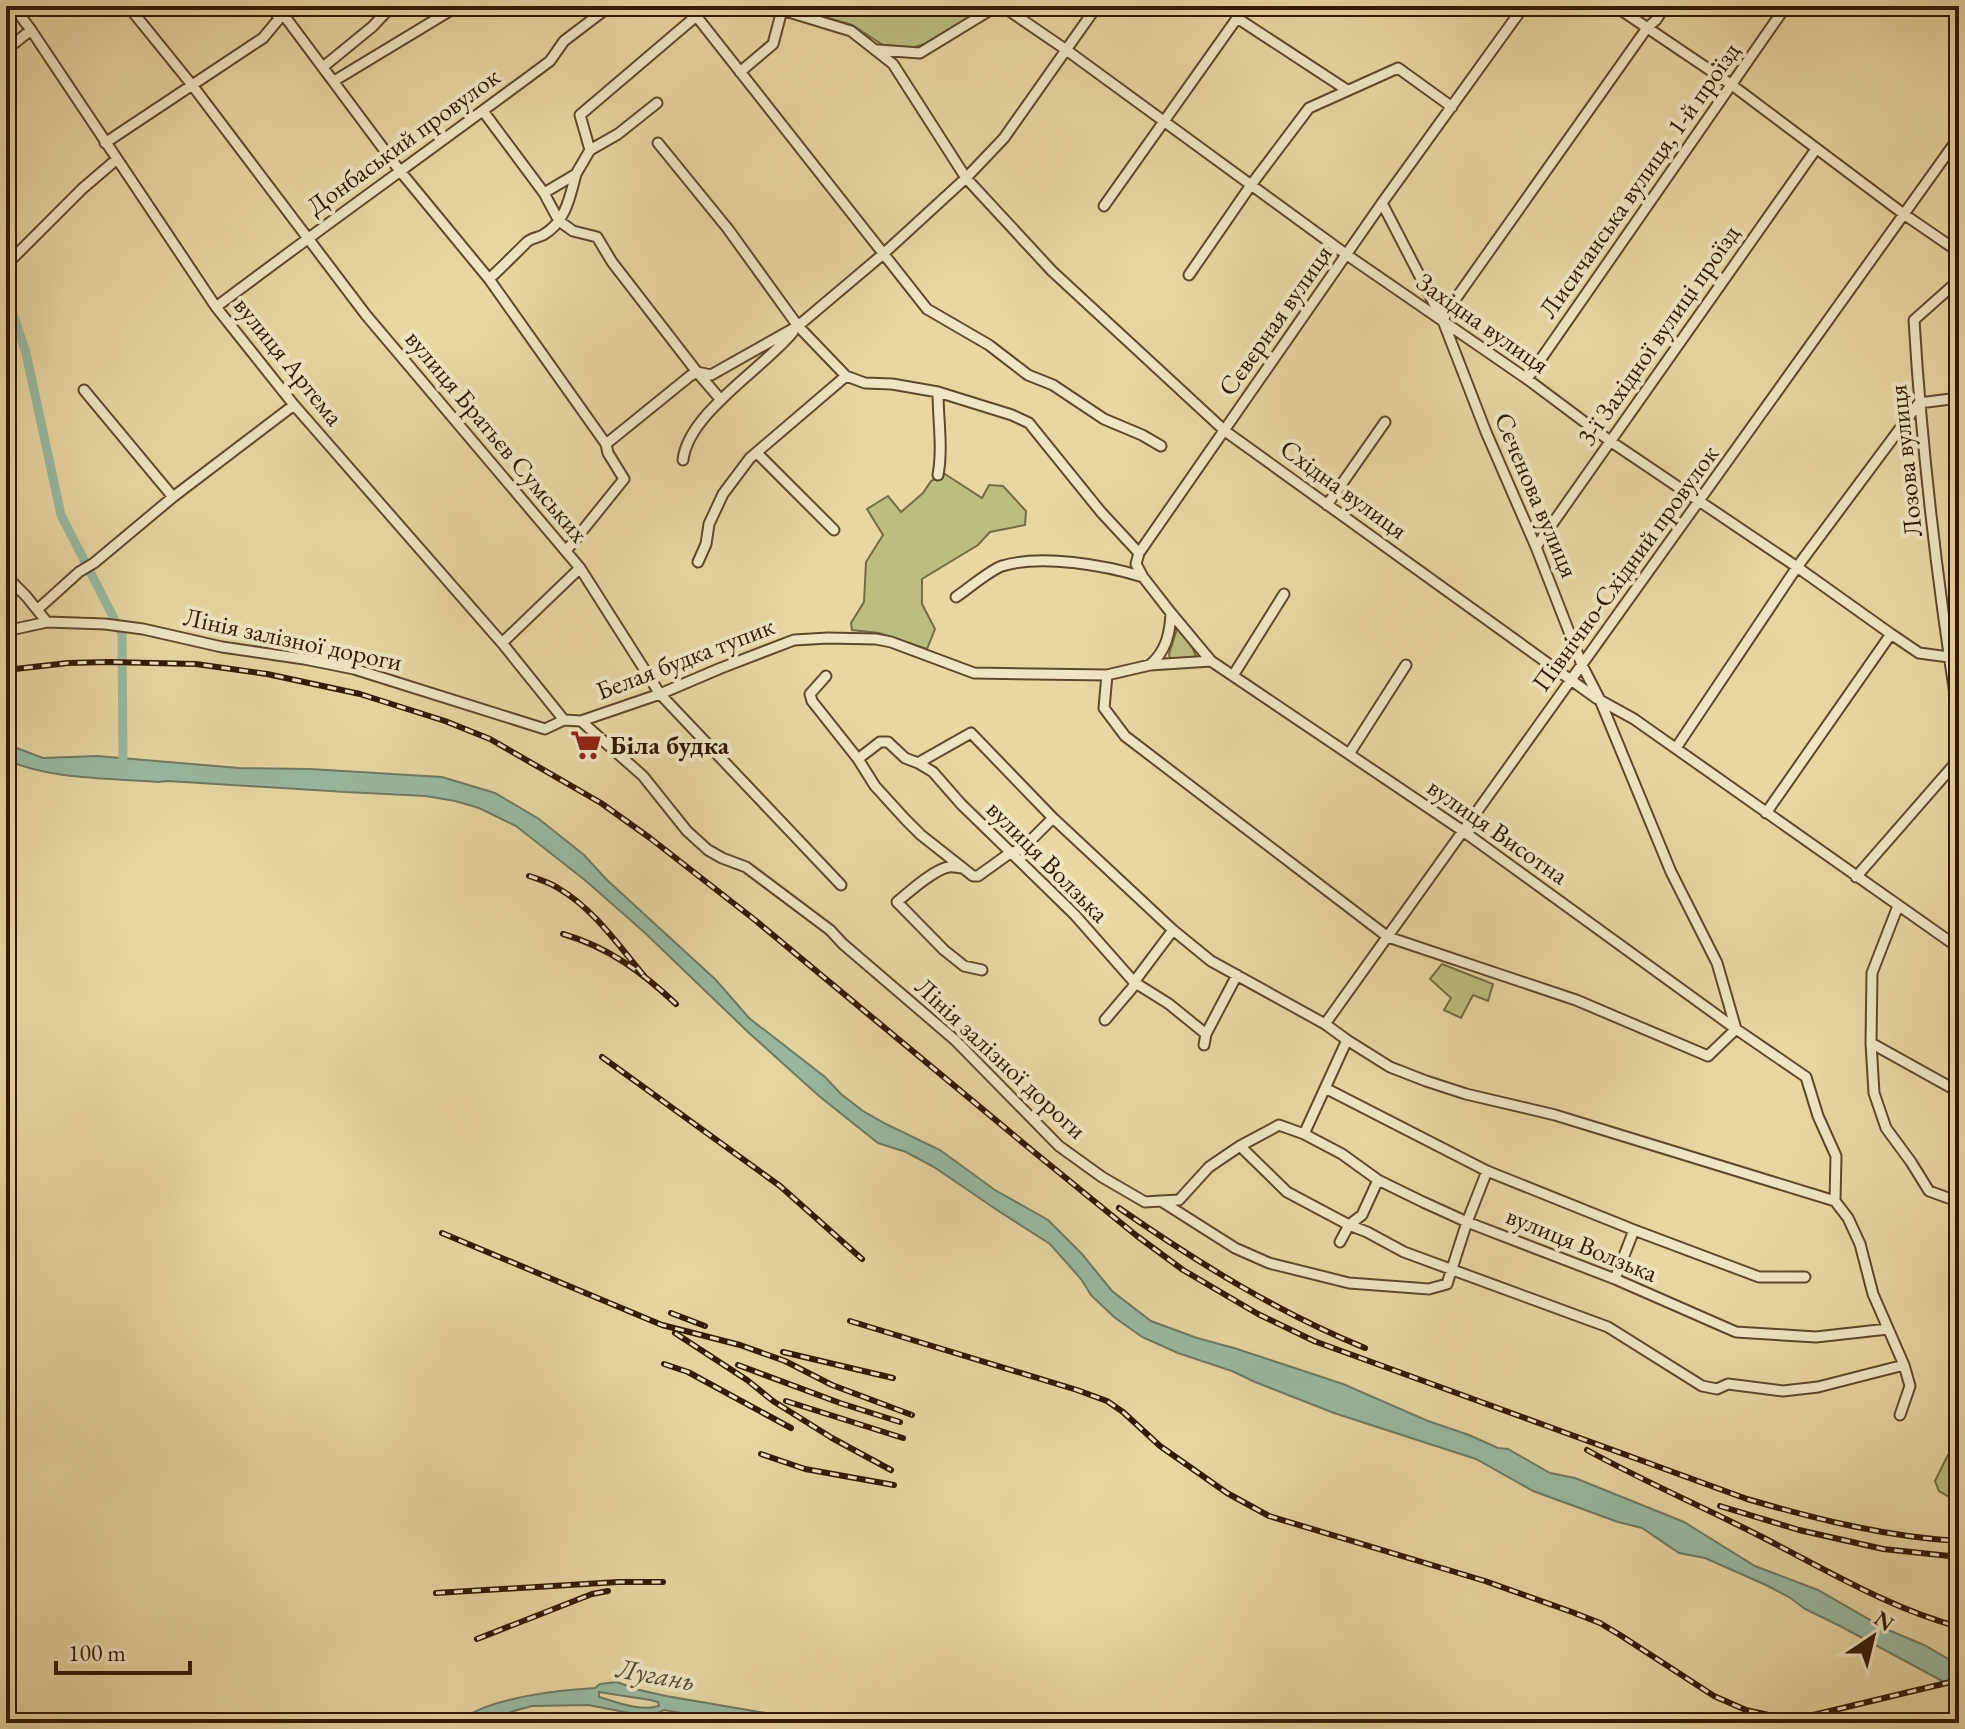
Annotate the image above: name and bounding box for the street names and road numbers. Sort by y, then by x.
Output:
street label: Лисичанська вулиця, 1-й проїзд [1531,35,1747,325]
street label: Донбаський провулок [300,59,507,223]
street label: 3-ї Західної вулиці проїзд [1569,218,1747,452]
street label: Сєвєрная вулиця [1210,238,1340,402]
street label: Західна вулиця [1410,265,1556,381]
street label: вулиця Артема [226,289,352,433]
street label: вулиця Братьєв Сумських [398,322,597,550]
street label: Лозова вулиця [1880,383,1930,539]
street label: Сєченова вулиця [1487,407,1587,583]
street label: Східна вулиця [1274,431,1414,547]
street label: Північно-Східний провулок [1524,438,1726,698]
street label: Лінія залізної дороги [181,599,406,679]
street label: Белая будка тупик [591,608,779,708]
street label: вулиця Висотна [1421,770,1576,892]
street label: вулиця Волзька [979,792,1117,930]
street label: Лінія залізної дороги [908,970,1094,1147]
street label: вулиця Волзька [1501,1198,1663,1290]

